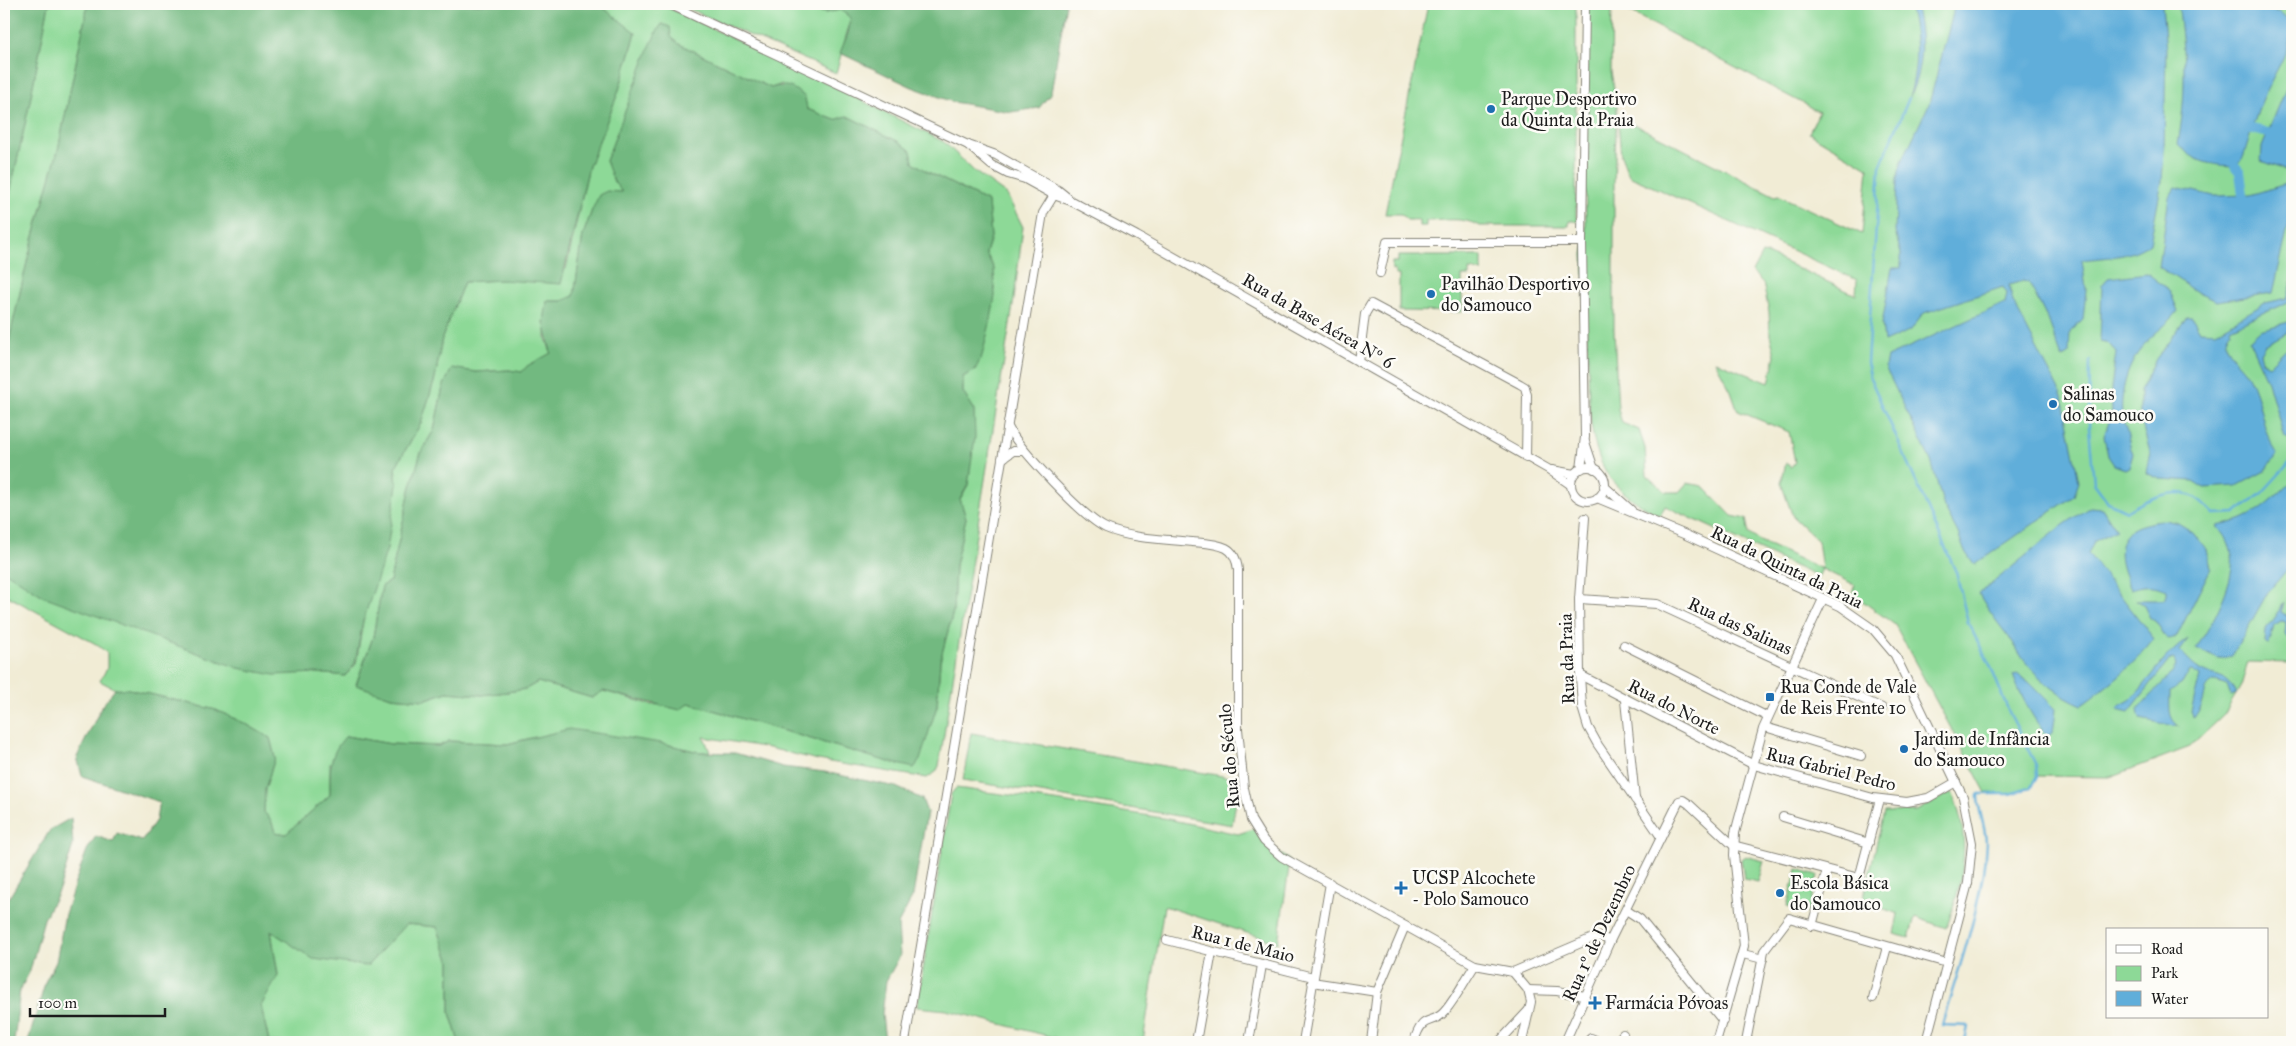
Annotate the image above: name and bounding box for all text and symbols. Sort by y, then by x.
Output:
place label: Parque Desportivo da Quinta da Praia [1501,88,1637,131]
marker: Parque Desportivo da Quinta da Praia [1485,103,1497,115]
street label: Rua da Base Aérea Nº 6 [1238,269,1399,374]
place label: Pavilhão Desportivo do Samouco [1441,273,1590,316]
marker: Pavilhão Desportivo do Samouco [1425,288,1437,300]
place label: Salinas do Samouco [2063,383,2154,426]
marker: Salinas do Samouco [2047,398,2059,410]
street label: Rua da Quinta da Praia [1707,521,1867,614]
street label: Rua das Salinas [1684,592,1796,660]
street label: Rua da Praia [1554,613,1580,705]
street label: Rua do Norte [1624,674,1724,740]
place label: Rua Conde de Vale de Reis Frente 10 [1780,676,1917,719]
marker: Rua Conde de Vale de Reis Frente 10 [1764,691,1776,703]
street label: Rua do Século [1213,703,1245,809]
place label: Jardim de Infância do Samouco [1912,728,2050,771]
street label: Rua Gabriel Pedro [1764,742,1898,796]
marker: Jardim de Infância do Samouco [1898,743,1910,755]
street label: Rua 1º de Dezembro [1558,861,1640,1005]
place label: UCSP Alcochete - Polo Samouco [1412,867,1536,910]
place label: Escola Básica do Samouco [1790,872,1889,915]
marker: UCSP Alcochete - Polo Samouco [1394,881,1408,895]
marker: Escola Básica do Samouco [1774,887,1786,899]
street label: Rua 1 de Maio [1189,921,1297,967]
legend [2106,928,2268,1018]
text: Road [2151,940,2183,958]
text: Park [2151,964,2178,982]
scale bar [30,986,165,1018]
text: Water [2151,990,2188,1008]
place label: Farmácia Póvoas [1605,992,1728,1014]
text: 100 m [38,994,78,1012]
marker: Farmácia Póvoas [1589,997,1601,1009]

